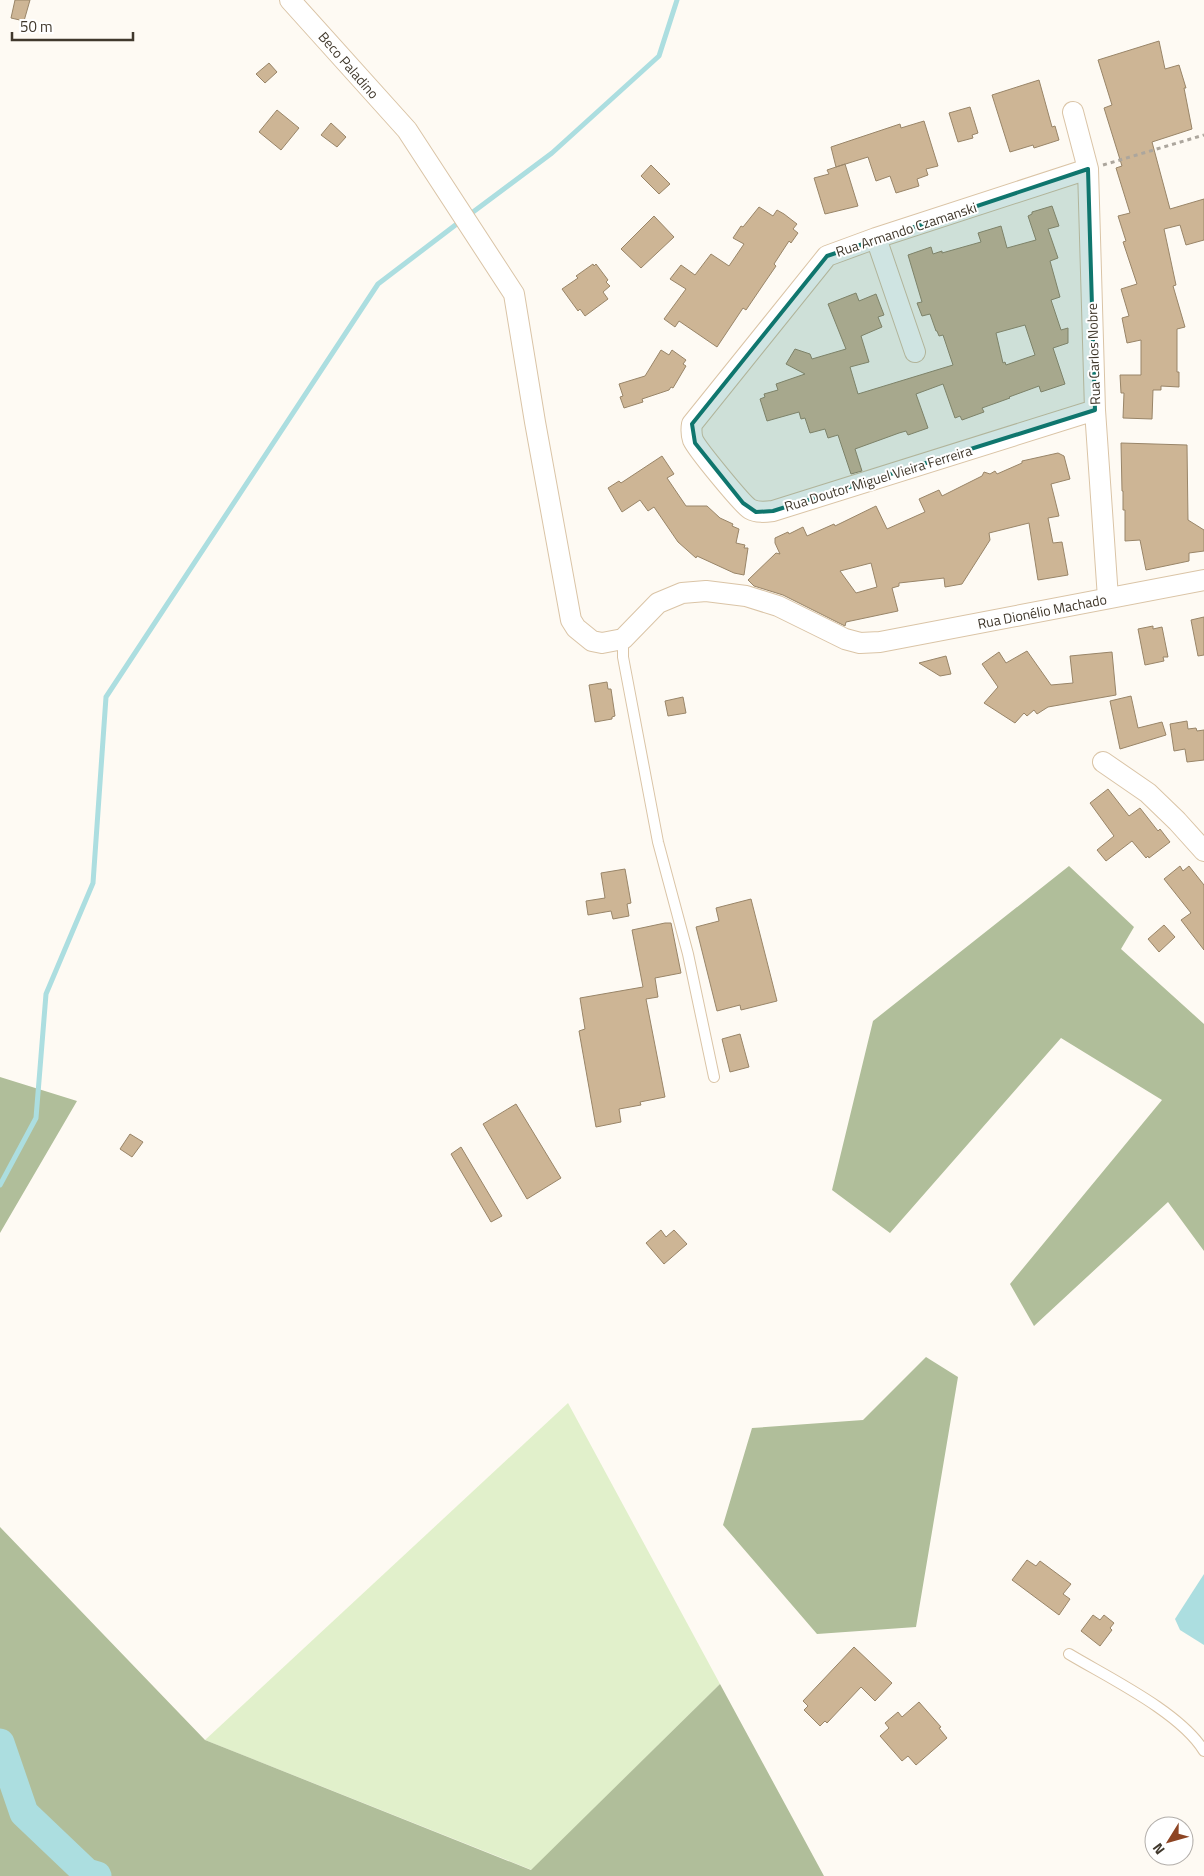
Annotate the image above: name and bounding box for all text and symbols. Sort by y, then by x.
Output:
scale bar [12,10,134,42]
text: 50 m [20,15,53,38]
street label: Beco Paladino [314,27,384,103]
street label: Rua Armando Czamanski [833,196,979,262]
street label: Rua Carlos Nobre [1081,303,1105,405]
street label: Rua Doutor Miguel Vieira Ferreira [782,439,974,517]
street label: Rua Dionélio Machado [976,588,1108,634]
north arrow [1144,1816,1194,1866]
text: N [1147,1839,1170,1859]

